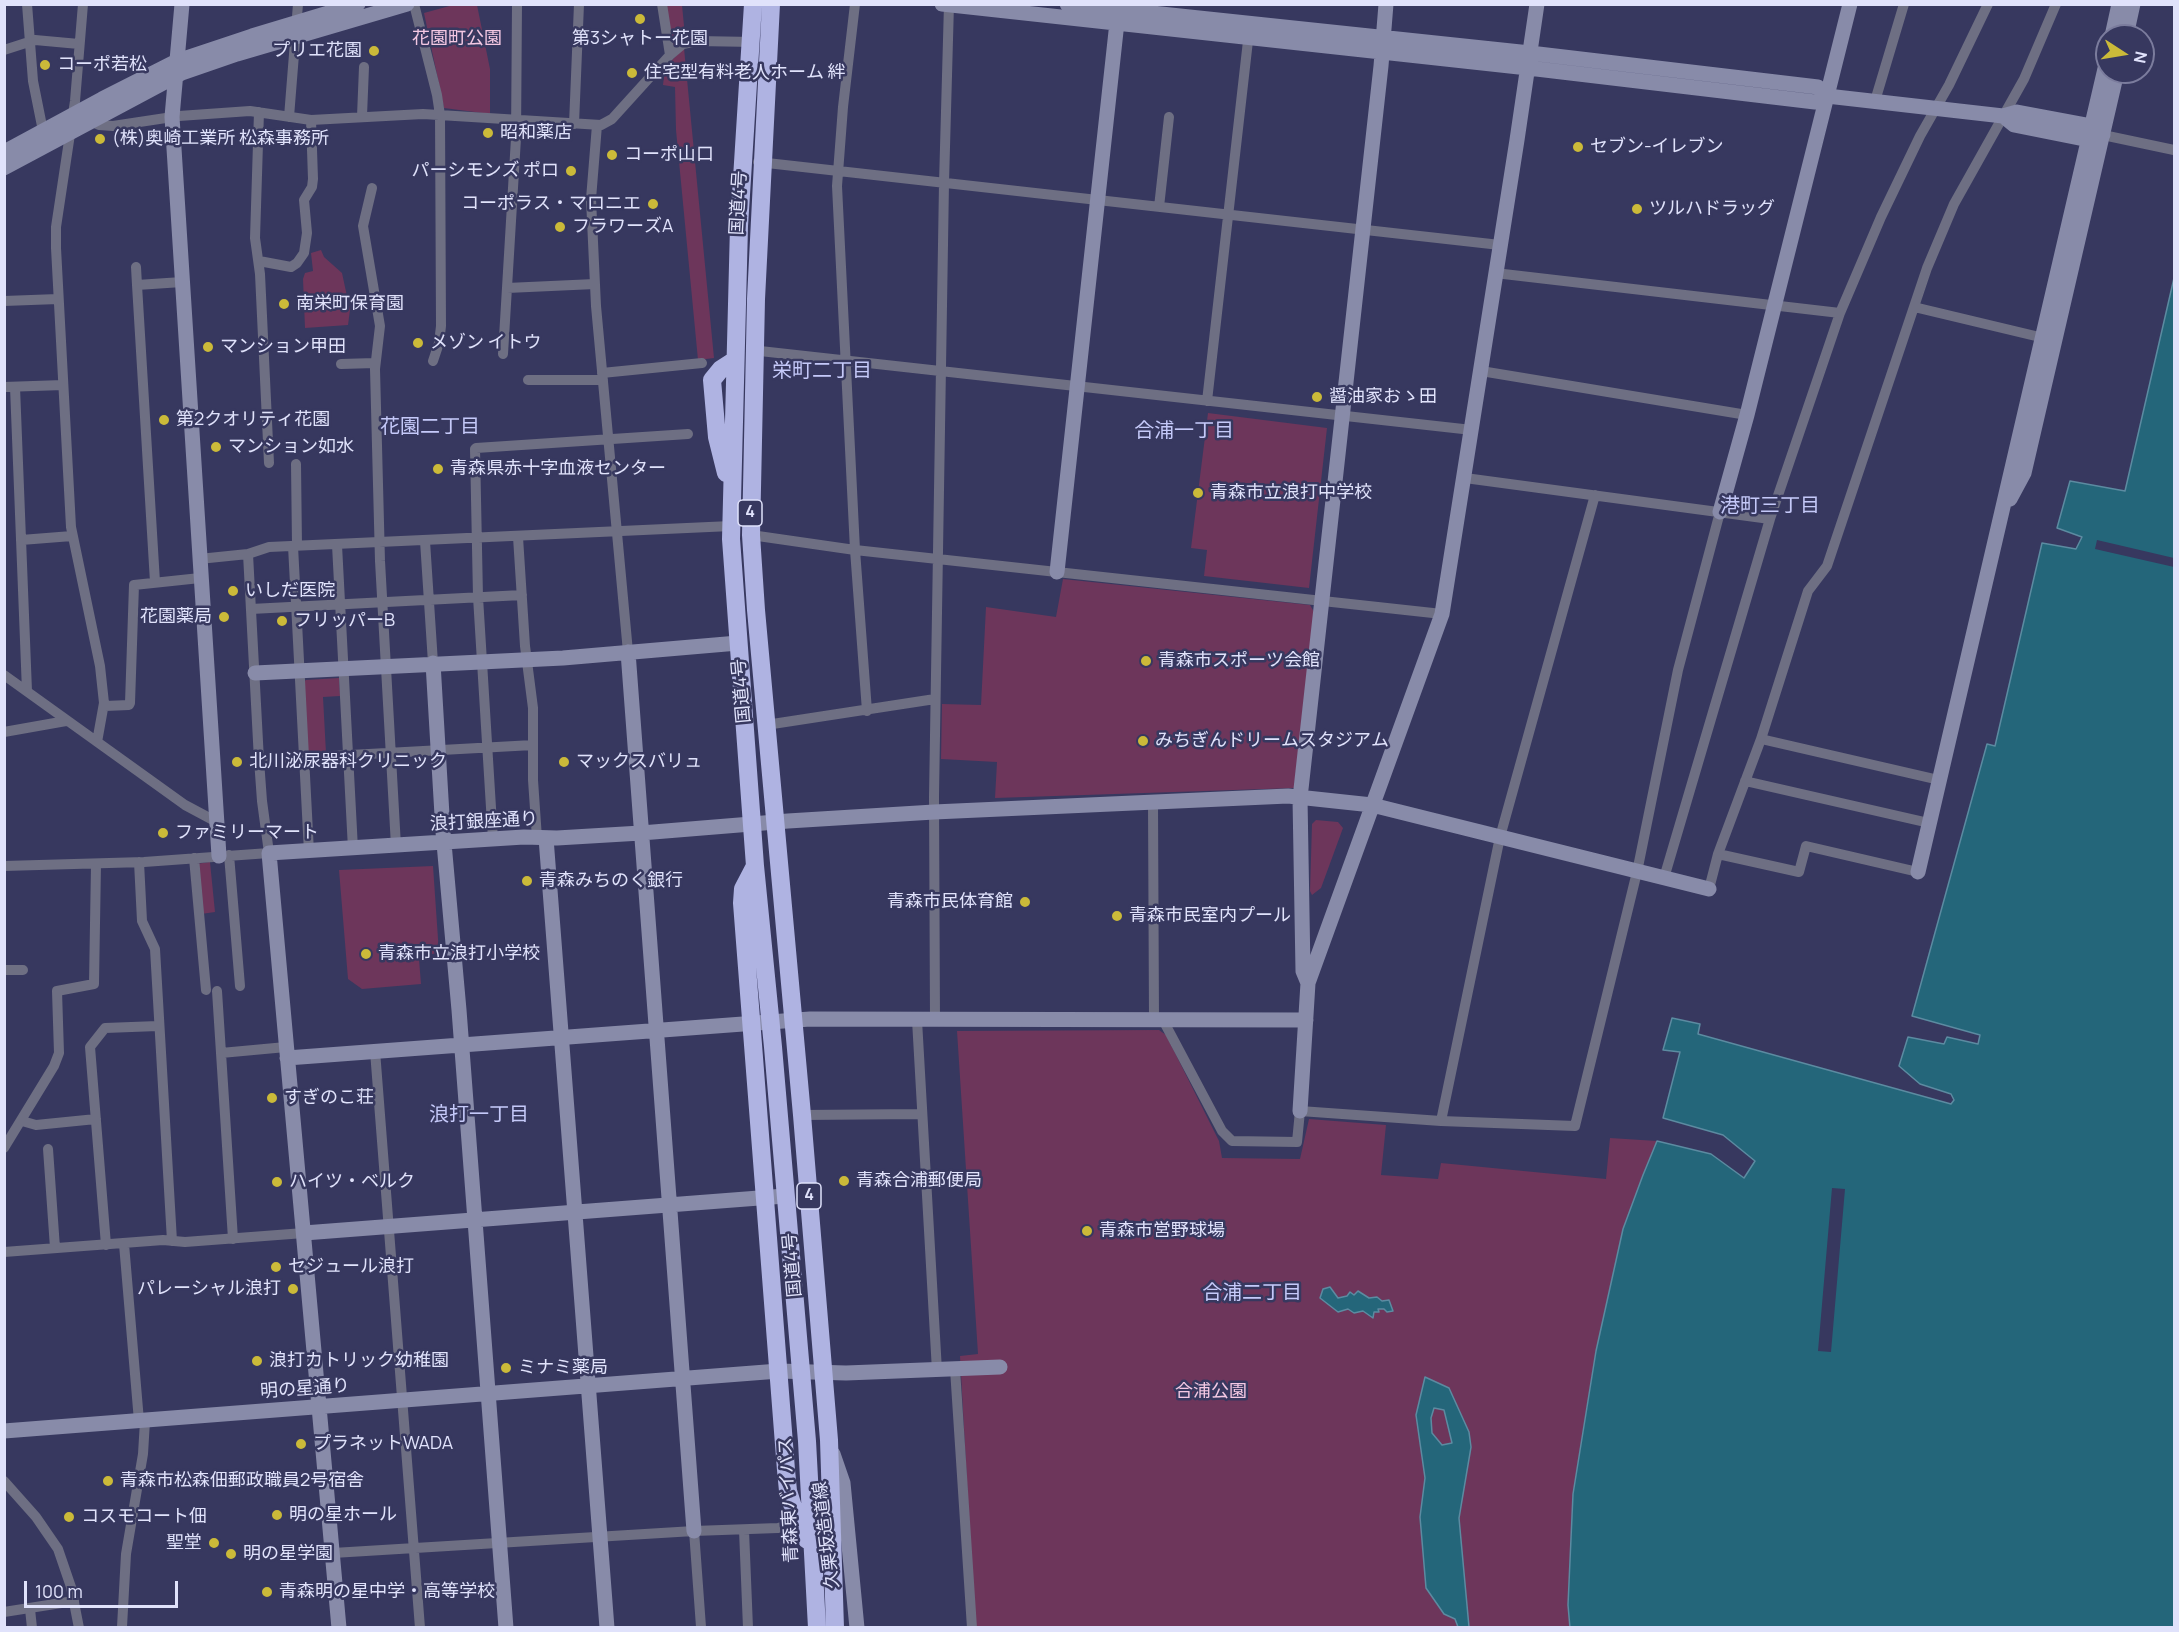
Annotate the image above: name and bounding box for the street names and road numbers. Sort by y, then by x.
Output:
street label: 国道4号 [727,170,751,236]
road number: 4 [738,500,762,526]
street label: 国道4号 [728,658,756,724]
street label: 浪打銀座通り [430,808,538,836]
road number: 4 [797,1183,821,1209]
street label: 国道4号 [779,1232,807,1298]
street label: 明の星通り [259,1375,351,1403]
street label: 青森東バイパス [775,1437,803,1563]
street label: 久栗坂造道線 [810,1480,844,1590]

